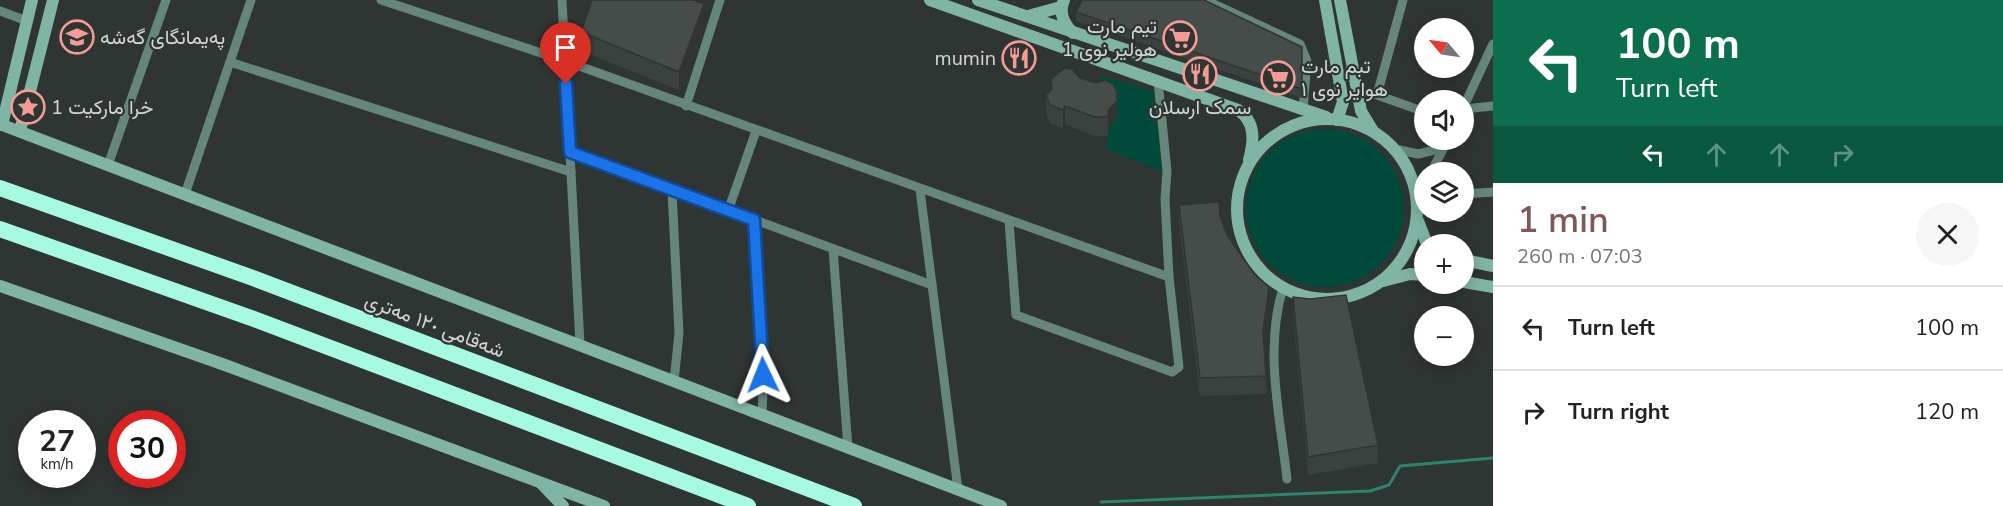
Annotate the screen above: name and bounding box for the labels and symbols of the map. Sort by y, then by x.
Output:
place label: تيم مارت هولير نوى 1 [1062,13,1157,63]
north arrow [1414,18,1474,78]
school or university icon: پەیمانگای گەشە [59,19,95,55]
supermarket icon: تيم مارت هولير نوى 1 [1162,20,1198,56]
pin [540,22,591,84]
place label: پەیمانگای گەشە [100,24,225,51]
restaurant icon: mumin [1001,40,1037,76]
place label: mumin [935,45,996,72]
place label: تبم مارت هواير نوى ١ [1301,53,1388,103]
restaurant icon: سمک ارسلان [1182,56,1218,92]
supermarket icon: تبم مارت هواير نوى ١ [1260,60,1296,96]
place icon: خرا ماركيت 1 [10,89,46,125]
place label: خرا ماركيت 1 [51,94,153,121]
place label: سمک ارسلان [1149,94,1251,121]
street label: شەقامی ١٢٠ مەتری [361,286,509,365]
position arrow [731,343,795,407]
speed limit sign: 30 [108,410,186,488]

